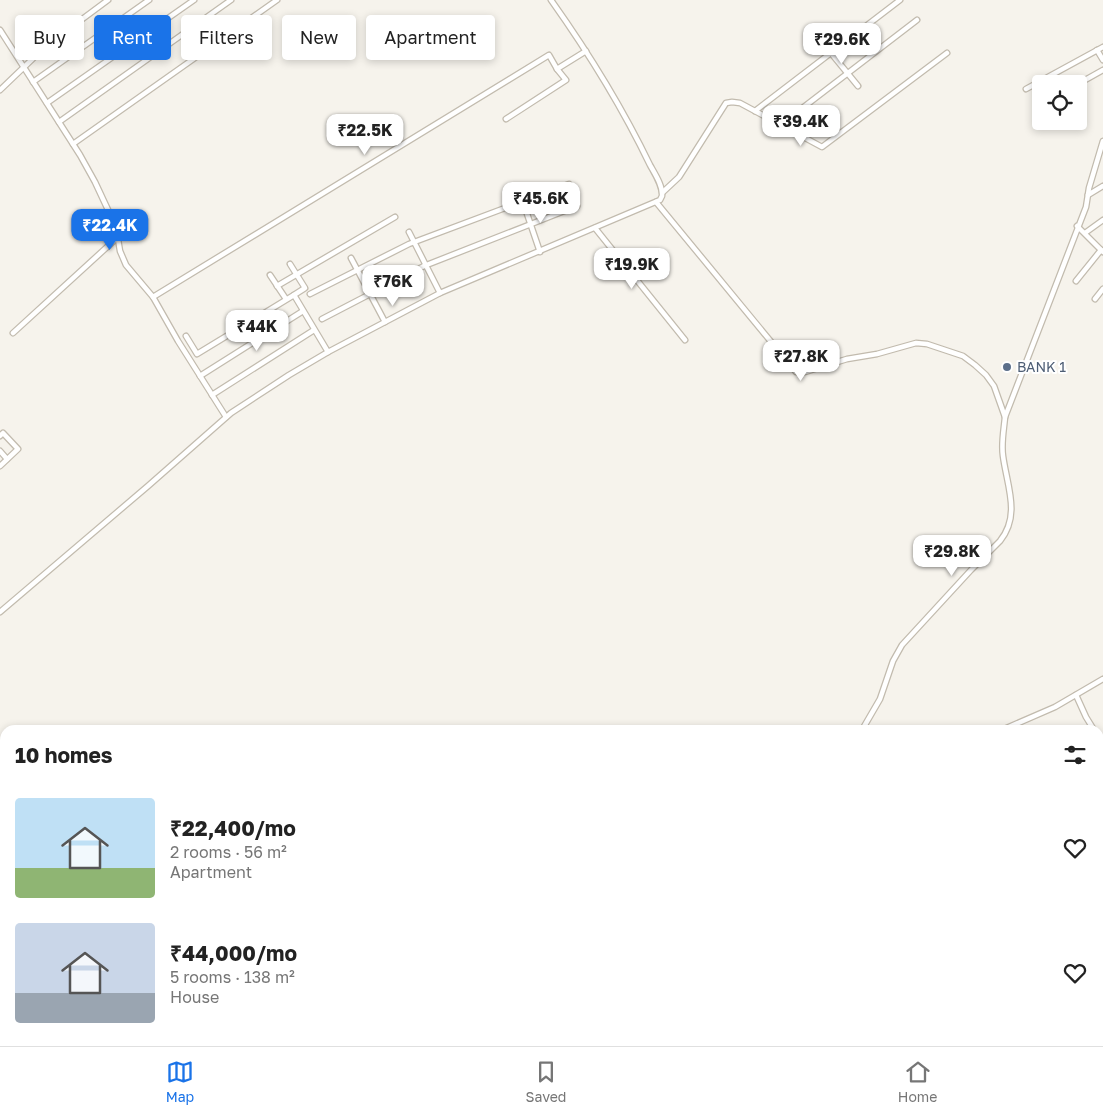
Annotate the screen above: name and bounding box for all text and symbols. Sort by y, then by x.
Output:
chip: Buy [15,15,84,60]
chip: Rent [94,15,171,60]
chip: Filters [181,15,272,60]
chip: New [282,15,356,60]
chip: Apartment [366,15,495,60]
pin: ₹29.6K [801,22,883,65]
text: ₹29.6K [814,29,870,49]
map controls [1032,75,1087,130]
button: locate [1032,75,1087,130]
pin: ₹39.4K [760,104,842,147]
text: ₹39.4K [773,111,829,131]
pin: ₹22.5K [324,114,406,156]
text: ₹22.5K [337,120,393,140]
pin: ₹45.6K [500,182,582,224]
text: ₹45.6K [513,188,569,208]
pin: ₹22.4K [69,208,151,251]
text: ₹22.4K [82,215,138,235]
pin: ₹19.9K [591,248,673,290]
text: ₹19.9K [605,254,659,274]
pin: ₹76K [363,264,423,307]
text: ₹76K [373,271,413,291]
pin: ₹44K [227,310,287,352]
text: ₹44K [237,316,277,336]
pin: ₹27.8K [760,340,842,382]
text: ₹27.8K [774,346,828,366]
place label: BANK 1 [1017,358,1066,375]
marker: BANK 1 [1001,361,1013,373]
pin: ₹29.8K [911,534,993,577]
text: ₹29.8K [924,541,980,561]
icon: filters [1061,741,1089,769]
text: 10 homes [15,742,113,768]
text: ₹22,400/mo [170,815,296,841]
icon: home [55,818,115,878]
icon: heart [1061,834,1089,862]
text: 2 rooms · 56 m² [170,842,287,862]
text: Apartment [170,862,252,882]
text: ₹44,000/mo [170,940,297,966]
icon: home [55,943,115,1003]
icon: heart [1061,959,1089,987]
text: 5 rooms · 138 m² [170,967,295,987]
text: House [170,987,219,1007]
tab: Map [166,1058,194,1105]
tab: Saved [526,1058,566,1105]
tab: Home [898,1058,937,1105]

